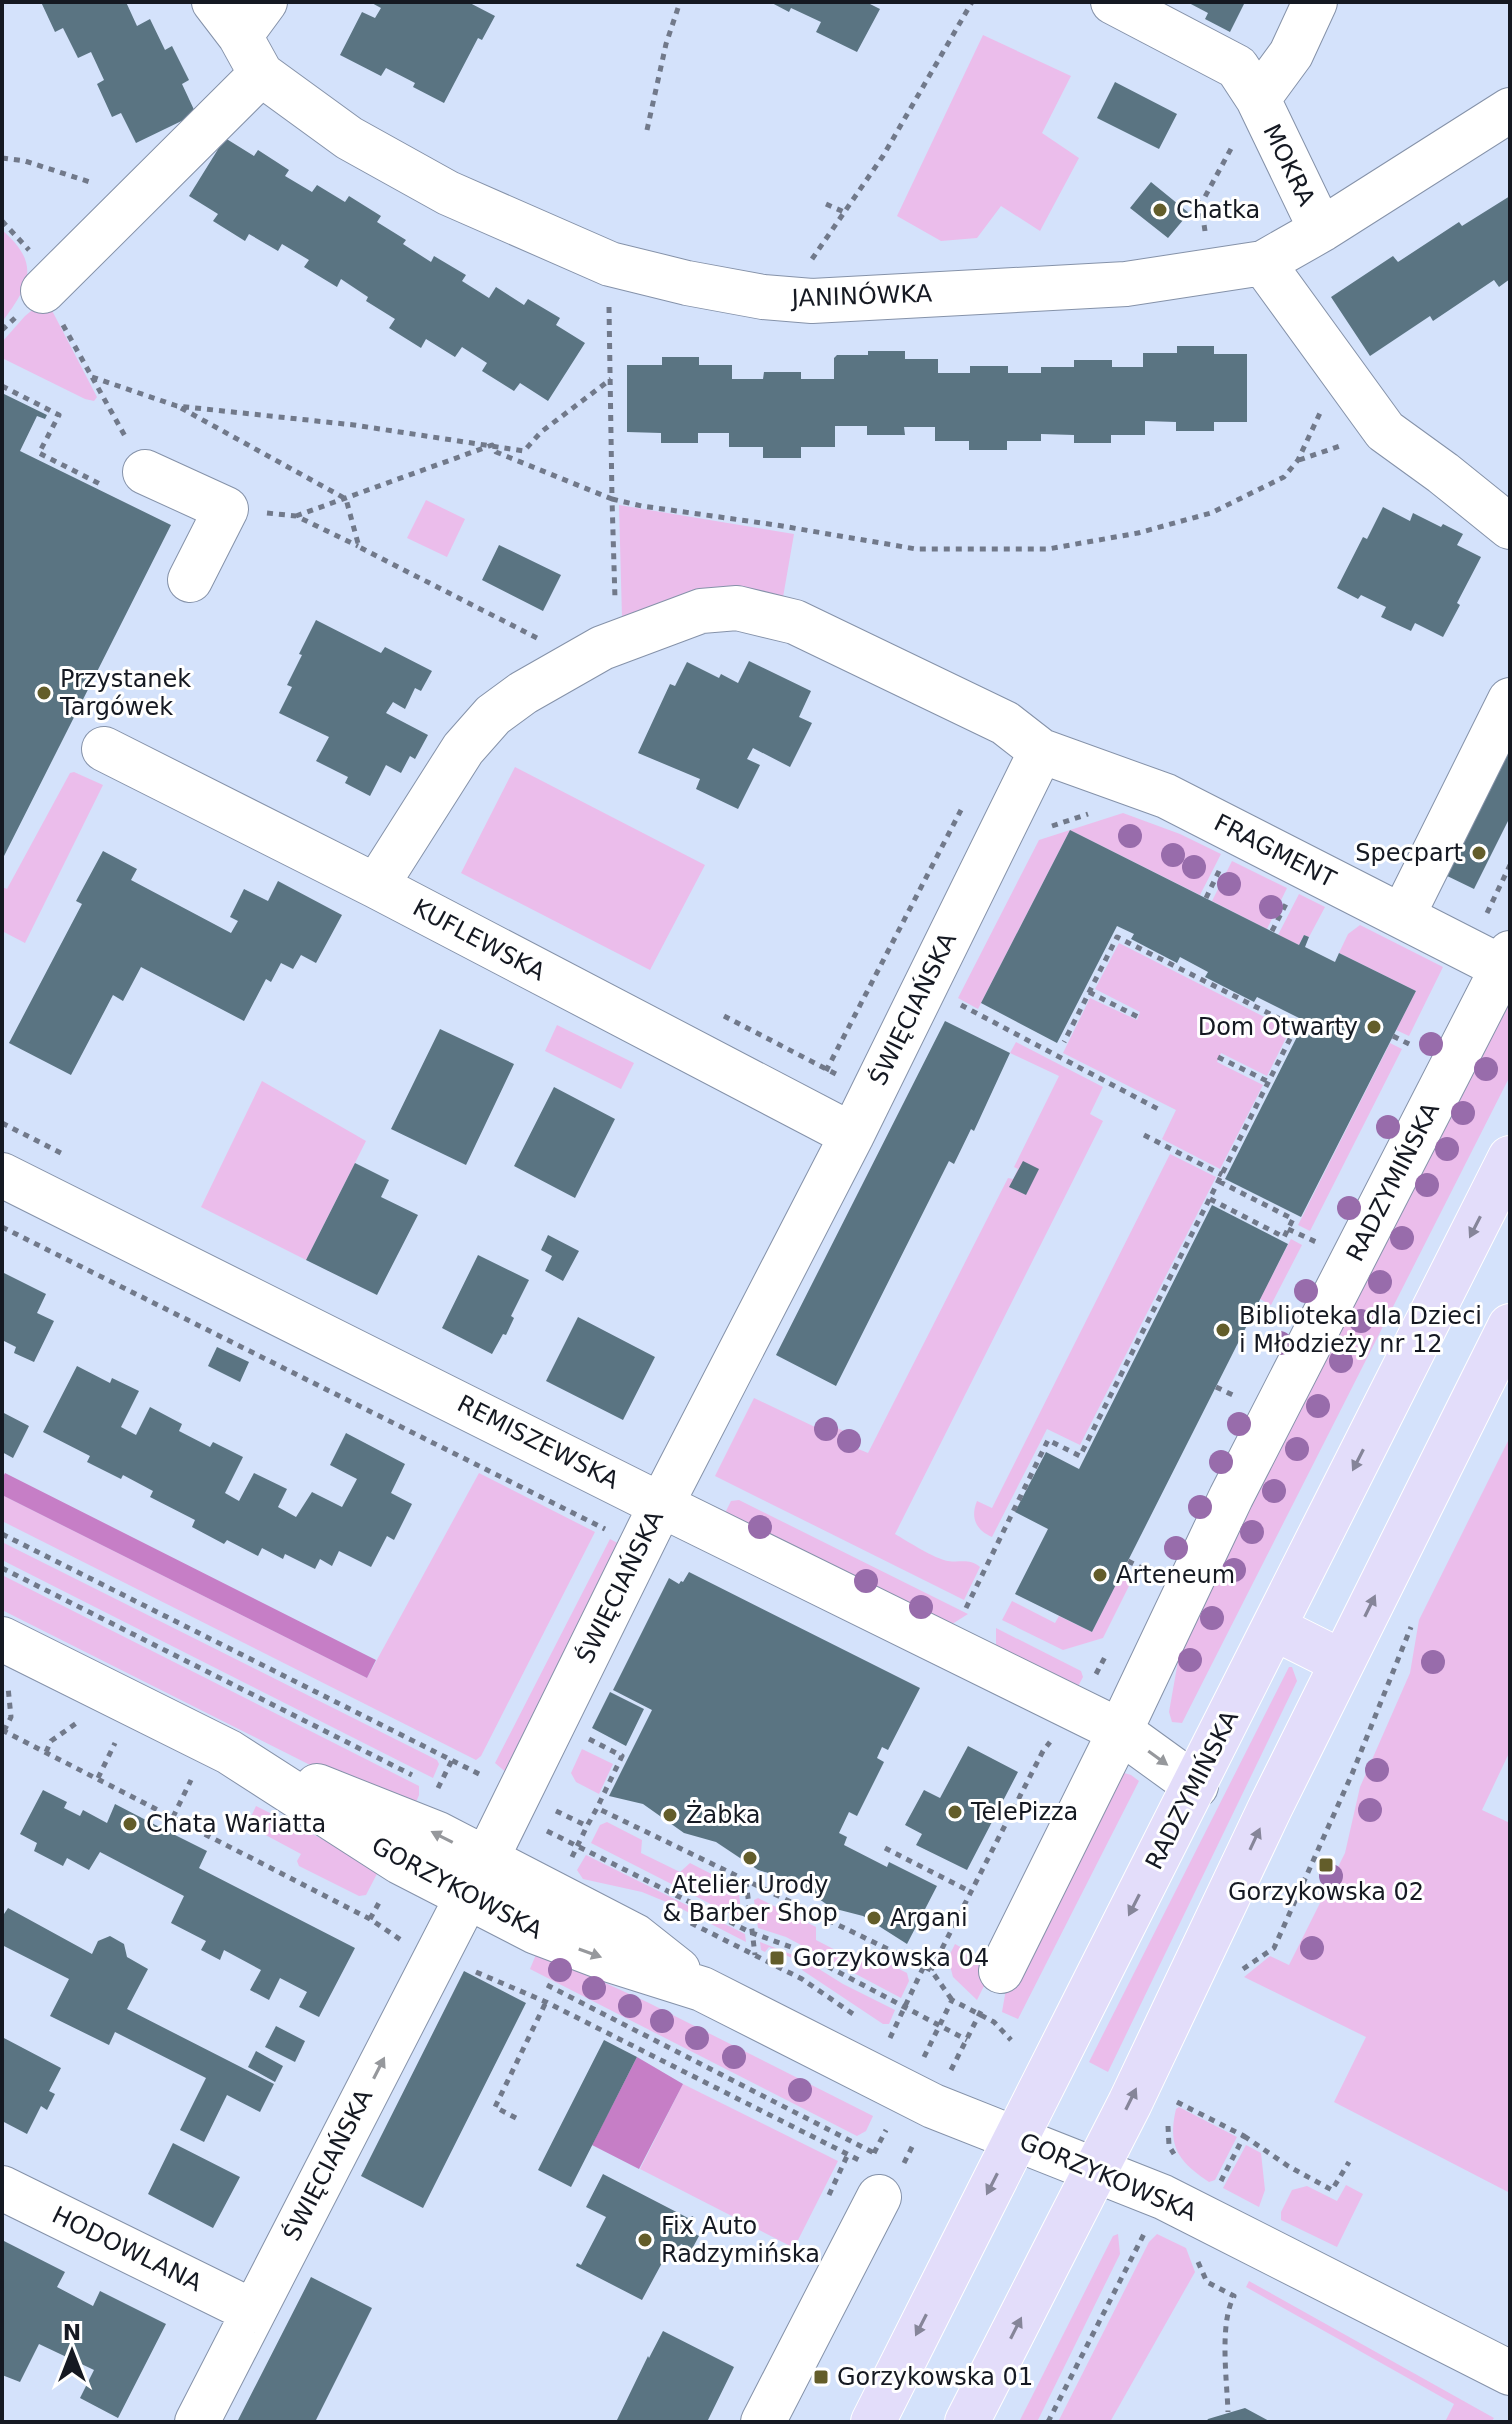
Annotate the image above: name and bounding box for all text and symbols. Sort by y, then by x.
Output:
street label: MOKRA [1257,120,1321,211]
place label: Chatka [1176,196,1260,224]
marker: Chatka [1151,201,1169,219]
street label: JANINÓWKA [789,278,933,313]
place label: Przystanek Targówek [59,665,191,721]
marker: Przystanek Targówek [35,684,53,702]
street label: FRAGMENT [1210,808,1341,894]
place label: Specpart [1355,839,1463,867]
marker: Specpart [1470,844,1488,862]
street label: KUFLEWSKA [408,893,550,987]
street label: ŚWIĘCIAŃSKA [862,927,962,1090]
place label: Dom Otwarty [1198,1013,1358,1041]
marker: Dom Otwarty [1365,1018,1383,1036]
street label: RADZYMIŃSKA [1340,1097,1445,1266]
one-way arrow [1468,1216,1481,1239]
place label: Biblioteka dla Dzieci i Młodzieży nr 12 [1239,1302,1482,1358]
marker: Biblioteka dla Dzieci i Młodzieży nr 12 [1214,1321,1232,1339]
street label: REMISZEWSKA [453,1389,624,1495]
one-way arrow [1351,1448,1365,1471]
street label: ŚWIĘCIAŃSKA [569,1505,669,1668]
place label: Arteneum [1116,1561,1235,1589]
marker: Arteneum [1091,1566,1109,1584]
one-way arrow [1364,1594,1377,1617]
street label: RADZYMIŃSKA [1139,1705,1244,1874]
one-way arrow [1147,1750,1168,1766]
place label: TelePizza [970,1798,1078,1826]
place label: Żabka [686,1800,761,1829]
marker: TelePizza [946,1803,964,1821]
marker: Żabka [661,1806,679,1824]
place label: Chata Wariatta [146,1810,326,1838]
marker: Chata Wariatta [121,1815,139,1833]
one-way arrow [1248,1828,1262,1851]
street label: GORZYKOWSKA [367,1831,548,1945]
one-way arrow [431,1831,454,1844]
marker: Atelier Urody & Barber Shop [741,1849,759,1867]
marker: Gorzykowska 02 [1317,1856,1335,1874]
place label: Atelier Urody & Barber Shop [662,1871,838,1927]
place label: Gorzykowska 02 [1228,1878,1424,1906]
one-way arrow [1127,1893,1141,1916]
place label: Argani [890,1904,968,1932]
marker: Argani [865,1909,883,1927]
place label: Gorzykowska 04 [793,1944,989,1972]
one-way arrow [578,1947,602,1959]
marker: Gorzykowska 04 [768,1949,786,1967]
one-way arrow [372,2056,385,2079]
street label: ŚWIĘCIAŃSKA [276,2083,379,2245]
one-way arrow [1125,2088,1138,2111]
street label: GORZYKOWSKA [1015,2127,1201,2227]
one-way arrow [985,2172,998,2195]
street label: HODOWLANA [48,2201,207,2298]
place label: Fix Auto Radzymińska [661,2212,820,2268]
marker: Fix Auto Radzymińska [636,2231,654,2249]
north arrow [32,2312,112,2392]
one-way arrow [915,2313,928,2336]
one-way arrow [1009,2316,1022,2339]
text: N [63,2320,81,2345]
place label: Gorzykowska 01 [837,2363,1033,2391]
marker: Gorzykowska 01 [812,2368,830,2386]

